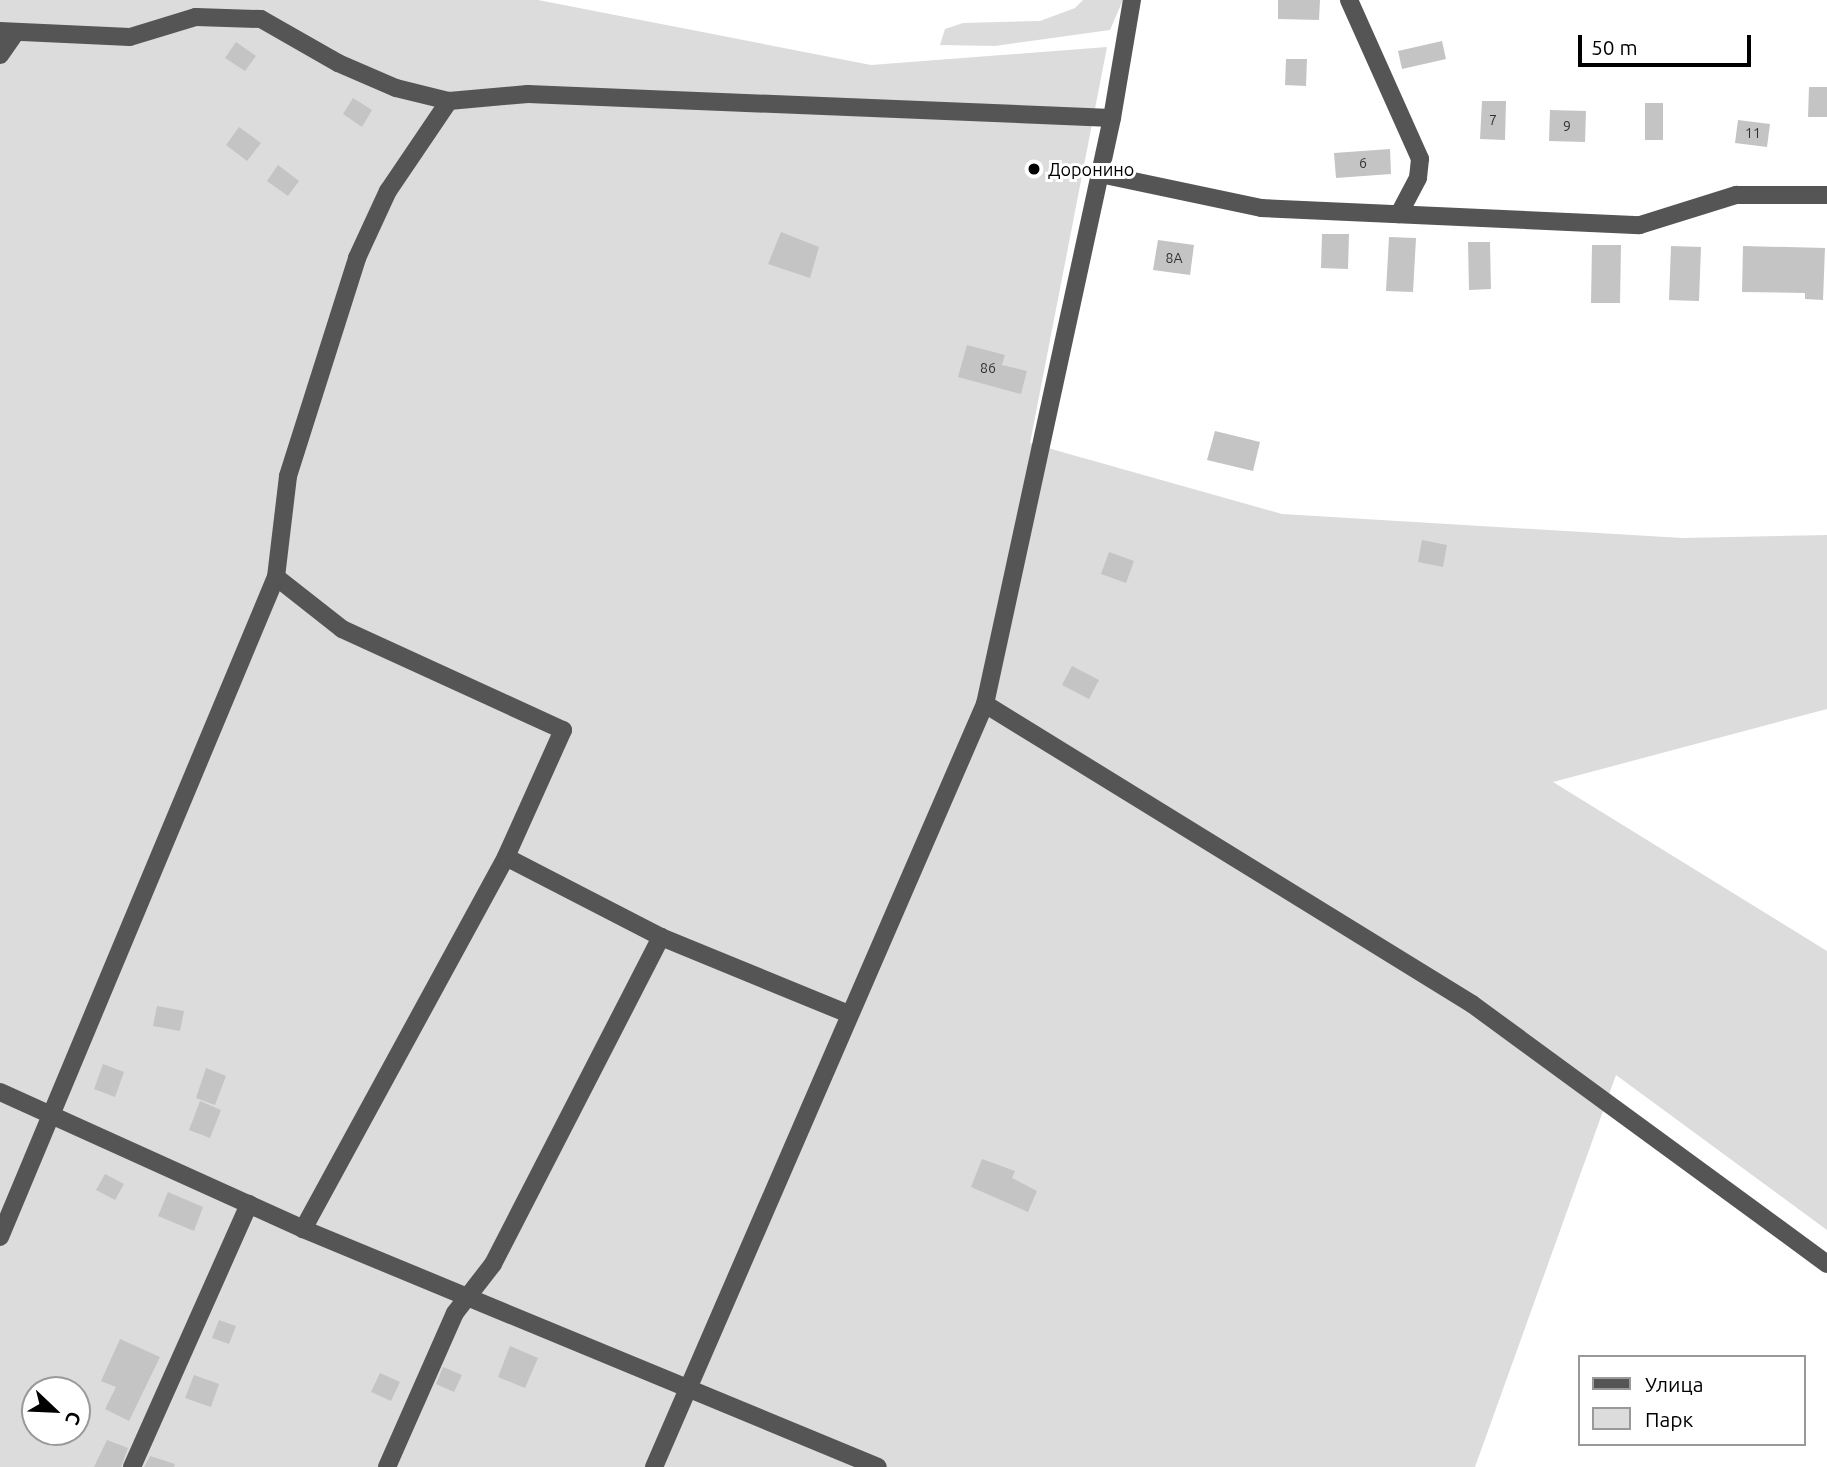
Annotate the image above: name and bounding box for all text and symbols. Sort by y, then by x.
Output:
scale bar [1582,21,1755,65]
text: 50 m [1591,35,1638,59]
house number: 7 [1489,112,1497,128]
house number: 9 [1563,118,1571,134]
house number: 11 [1745,125,1761,141]
house number: 6 [1359,155,1367,171]
place label: Доронино [1048,158,1134,180]
marker: Доронино [1026,161,1042,177]
house number: 8А [1166,250,1182,266]
house number: 86 [980,360,996,376]
legend [1578,1355,1806,1446]
text: Улица [1645,1372,1703,1396]
north arrow [21,1376,91,1446]
text: Парк [1645,1407,1693,1431]
text: С [61,1409,86,1428]

